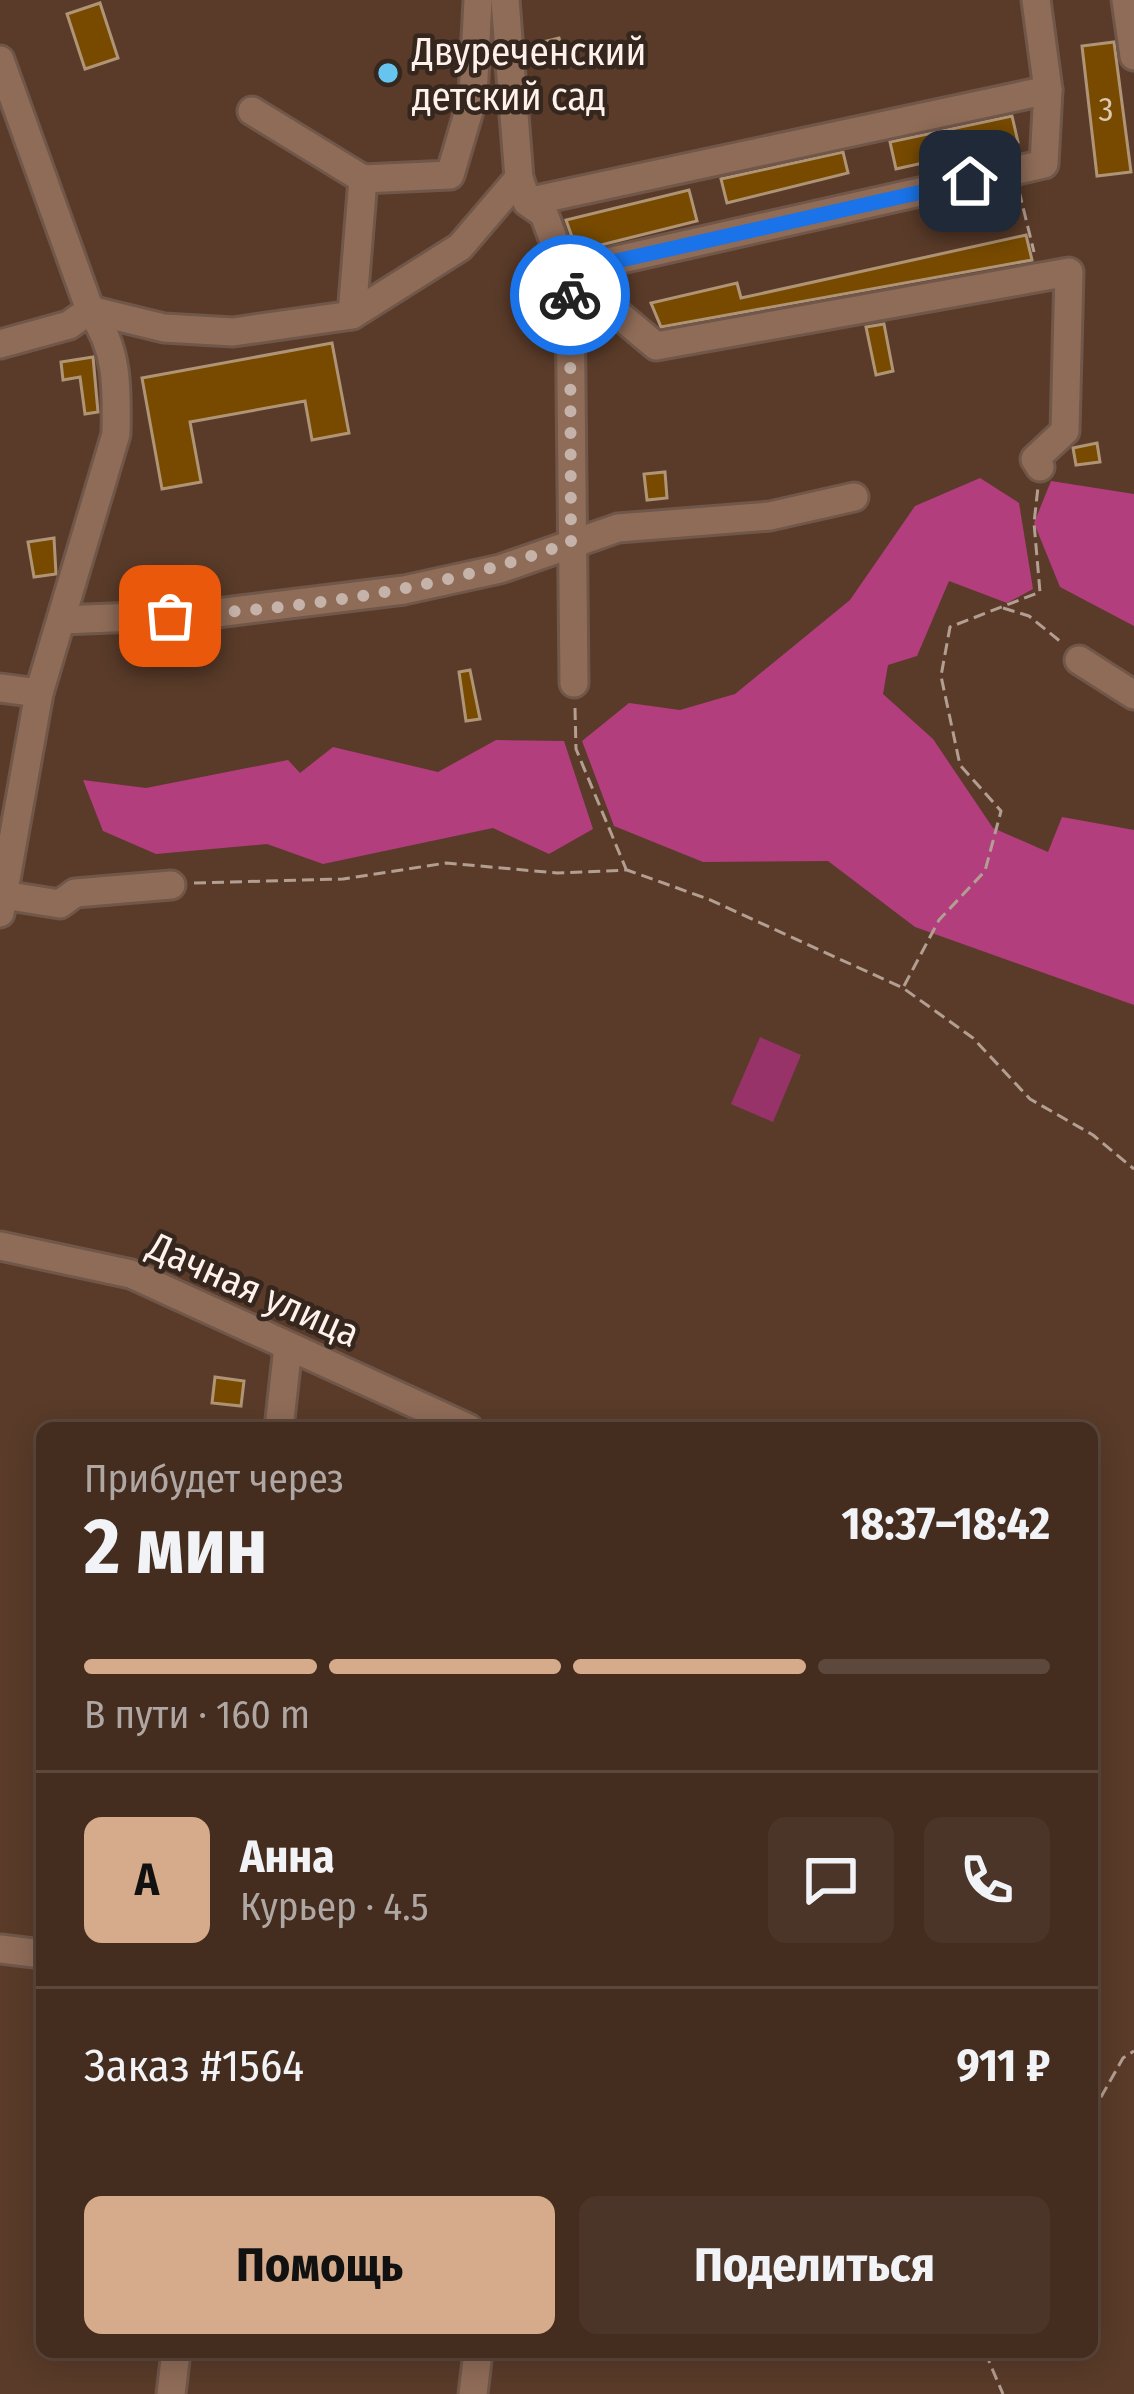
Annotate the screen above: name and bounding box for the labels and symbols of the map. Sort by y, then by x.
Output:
place label: Двуреченский детский сад [411,29,646,120]
marker: Двуреченский детский сад [375,60,401,86]
house number: 3 [1099,90,1113,130]
pin [919,130,1021,232]
courier [510,235,630,355]
pin [119,565,221,667]
street label: Дачная улица [140,1222,366,1357]

